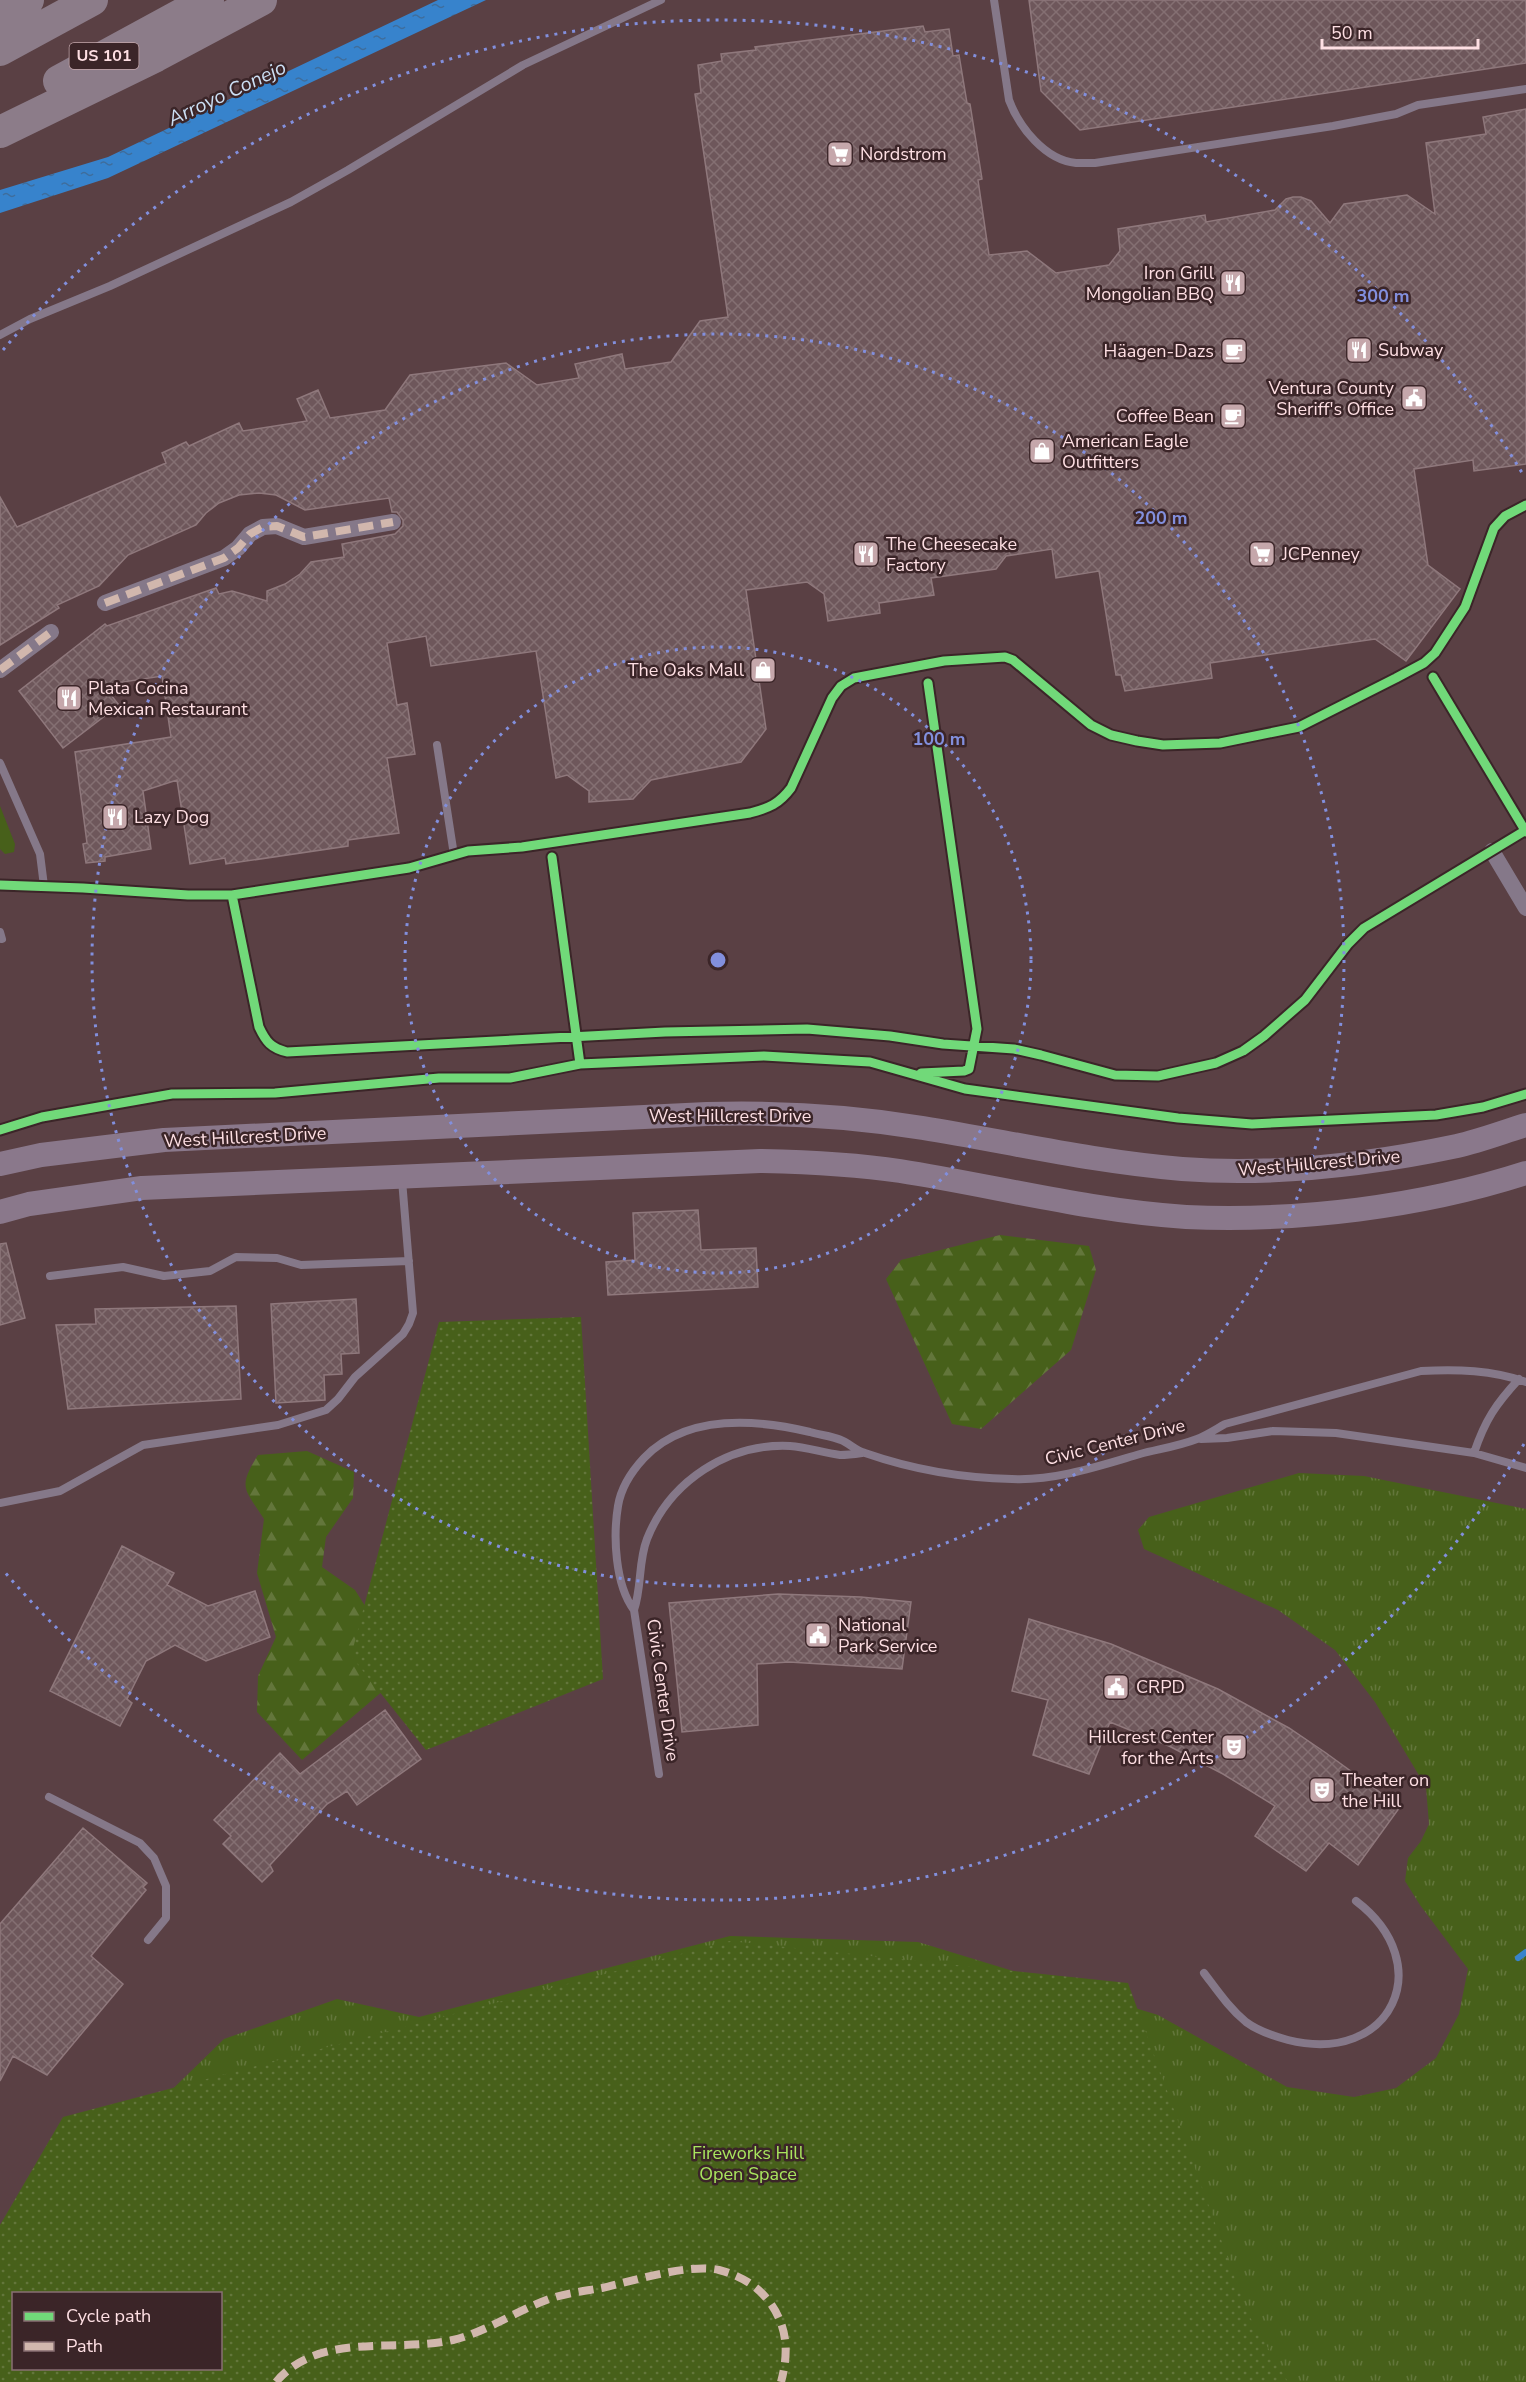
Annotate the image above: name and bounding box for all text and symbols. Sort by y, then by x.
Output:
scale bar [1322,12,1478,50]
text: 50 m [1331,21,1373,45]
road number: US 101 [70,43,138,69]
water label: Arroyo Conejo [162,54,291,133]
supermarket icon: Nordstrom [825,139,855,169]
place label: Nordstrom [860,142,947,166]
place label: Iron Grill Mongolian BBQ [1086,261,1215,306]
restaurant icon: Iron Grill Mongolian BBQ [1218,268,1248,298]
text: 300 m [1356,284,1410,308]
restaurant icon: Subway [1344,335,1374,365]
cafe icon: Häagen-Dazs [1219,336,1249,366]
place label: Subway [1378,338,1444,362]
place label: Häagen-Dazs [1103,339,1214,363]
place label: Ventura County Sheriff's Office [1267,376,1395,421]
public building icon: Ventura County Sheriff's Office [1399,383,1429,413]
cafe icon: Coffee Bean [1218,401,1248,431]
place label: Coffee Bean [1116,404,1214,428]
place label: American Eagle Outfitters [1062,429,1189,474]
shop icon: American Eagle Outfitters [1027,436,1057,466]
text: 200 m [1134,506,1188,530]
place label: The Cheesecake Factory [886,532,1017,577]
restaurant icon: The Cheesecake Factory [851,539,881,569]
supermarket icon: JCPenney [1247,539,1277,569]
place label: JCPenney [1281,542,1360,566]
shop icon: The Oaks Mall [748,655,778,685]
place label: The Oaks Mall [628,658,745,682]
place label: Plata Cocina Mexican Restaurant [88,676,248,721]
restaurant icon: Plata Cocina Mexican Restaurant [54,683,84,713]
text: 100 m [912,727,966,751]
restaurant icon: Lazy Dog [100,802,130,832]
place label: Lazy Dog [134,805,209,829]
centre of rings [708,950,728,970]
street label: West Hillcrest Drive [649,1104,811,1128]
street label: West Hillcrest Drive [163,1121,327,1153]
street label: West Hillcrest Drive [1237,1144,1401,1182]
street label: Civic Center Drive [1042,1413,1188,1471]
place label: National Park Service [838,1613,937,1658]
street label: Civic Center Drive [641,1617,685,1763]
public building icon: National Park Service [803,1620,833,1650]
public building icon: CRPD [1101,1672,1131,1702]
place label: CRPD [1136,1675,1185,1699]
place label: Hillcrest Center for the Arts [1088,1725,1215,1770]
theatre icon: Hillcrest Center for the Arts [1219,1732,1249,1762]
place label: Theater on the Hill [1342,1768,1429,1813]
theatre icon: Theater on the Hill [1307,1775,1337,1805]
park label: Fireworks Hill Open Space [692,2141,805,2186]
legend [12,2292,222,2370]
text: Cycle path [66,2304,151,2328]
text: Path [66,2334,103,2358]

